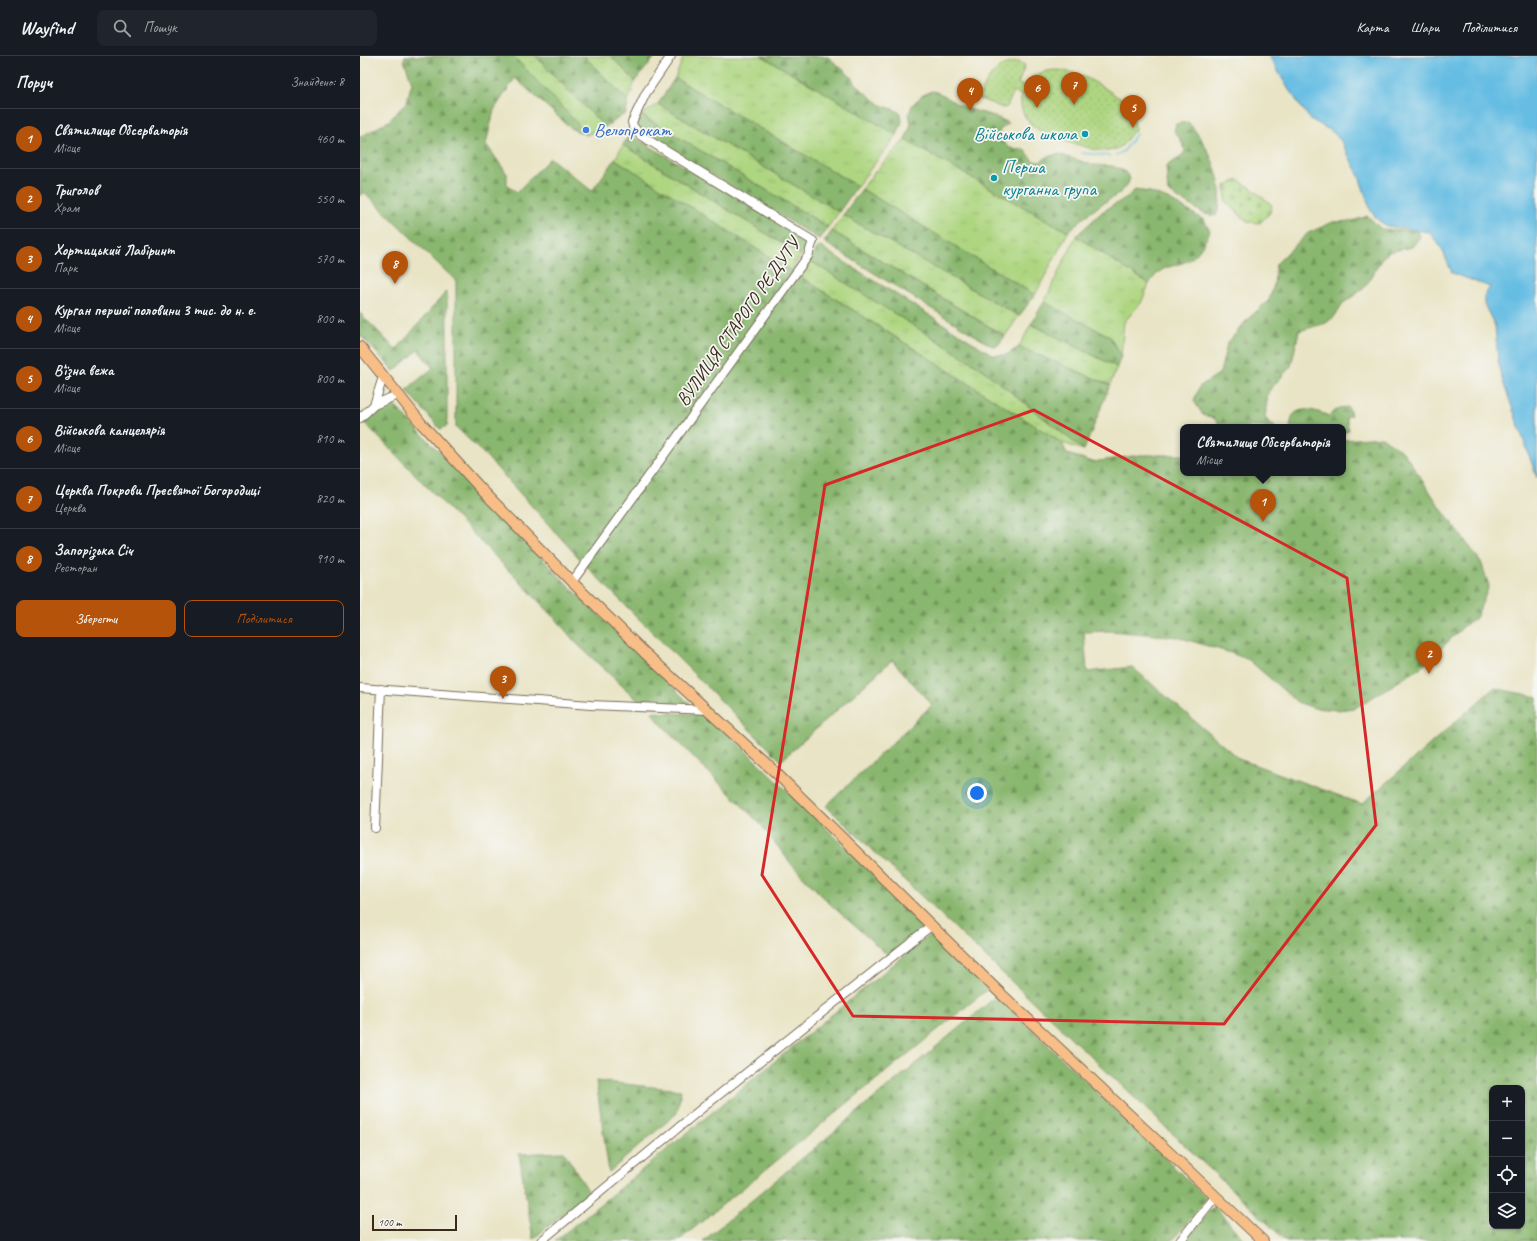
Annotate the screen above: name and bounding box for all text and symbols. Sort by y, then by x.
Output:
search box [97,10,377,46]
text: Wayfind [20,16,73,40]
icon: search [111,17,133,39]
text: Пошук [143,18,177,37]
text: Карта [1357,19,1389,36]
text: Шари [1411,19,1439,36]
text: Поділитися [1461,19,1517,36]
text: Поруч [16,72,52,93]
pin: 7 [1061,72,1087,105]
text: Знайдено: 8 [290,74,344,90]
pin: 6 [1024,75,1050,108]
pin: 4 [957,78,983,111]
pin: 5 [1120,95,1146,128]
place label: Велопрокат [594,118,672,142]
text: Святилище Обсерваторія [54,121,187,140]
place label: Військова школа [974,122,1079,146]
marker: Велопрокат [581,125,591,135]
marker: Військова школа [1080,129,1090,139]
text: 1 [26,131,32,147]
text: 460 m [316,131,344,147]
text: Місце [54,140,80,156]
place label: Перша курганна група [1002,155,1097,201]
marker: Перша курганна група [989,173,999,183]
text: Триголов [54,181,98,200]
text: 2 [26,191,32,207]
text: 550 m [316,191,344,207]
text: Храм [54,200,79,216]
street label: ВУЛИЦЯ СТАРОГО РЕДУТУ [671,230,807,411]
text: Хортицький Лабіринт [54,241,175,260]
text: 3 [26,251,32,267]
text: 570 m [316,251,344,267]
pin: 8 [382,251,408,284]
text: Парк [54,260,77,276]
text: Курган першої половини 3 тис. до н. е. [54,301,255,320]
text: 4 [26,311,32,327]
text: 800 m [316,311,344,327]
text: Місце [54,320,80,336]
text: В'їзна вежа [54,361,114,380]
text: 5 [26,371,32,387]
text: 800 m [316,371,344,387]
text: Місце [54,380,80,396]
text: Військова канцелярія [54,421,165,440]
popup [1180,424,1346,476]
text: 6 [26,431,32,447]
text: 810 m [316,431,344,447]
text: Святилище Обсерваторія [1196,433,1330,452]
text: Місце [54,440,80,456]
text: Місце [1196,452,1222,468]
text: Церква Покрови Пресвятої Богородиці [54,481,259,500]
pin: 1 [1250,489,1276,522]
text: 7 [26,491,32,507]
text: 820 m [316,491,344,507]
text: Церква [54,500,86,516]
text: Запорізька Січ [54,541,132,560]
text: 8 [26,551,32,567]
text: 910 m [316,551,344,567]
text: Ресторан [54,560,97,576]
button: Зберегти [16,600,176,637]
button: Поділитися [184,600,344,637]
pin: 2 [1416,641,1442,674]
pin: 3 [490,666,516,699]
your location [967,783,987,803]
map controls [1489,1085,1525,1229]
button: + [1489,1085,1525,1121]
button: − [1489,1121,1525,1157]
button: locate [1489,1157,1525,1193]
button: layers [1489,1193,1525,1229]
scale bar [372,1213,457,1232]
text: 100 m [378,1215,402,1229]

